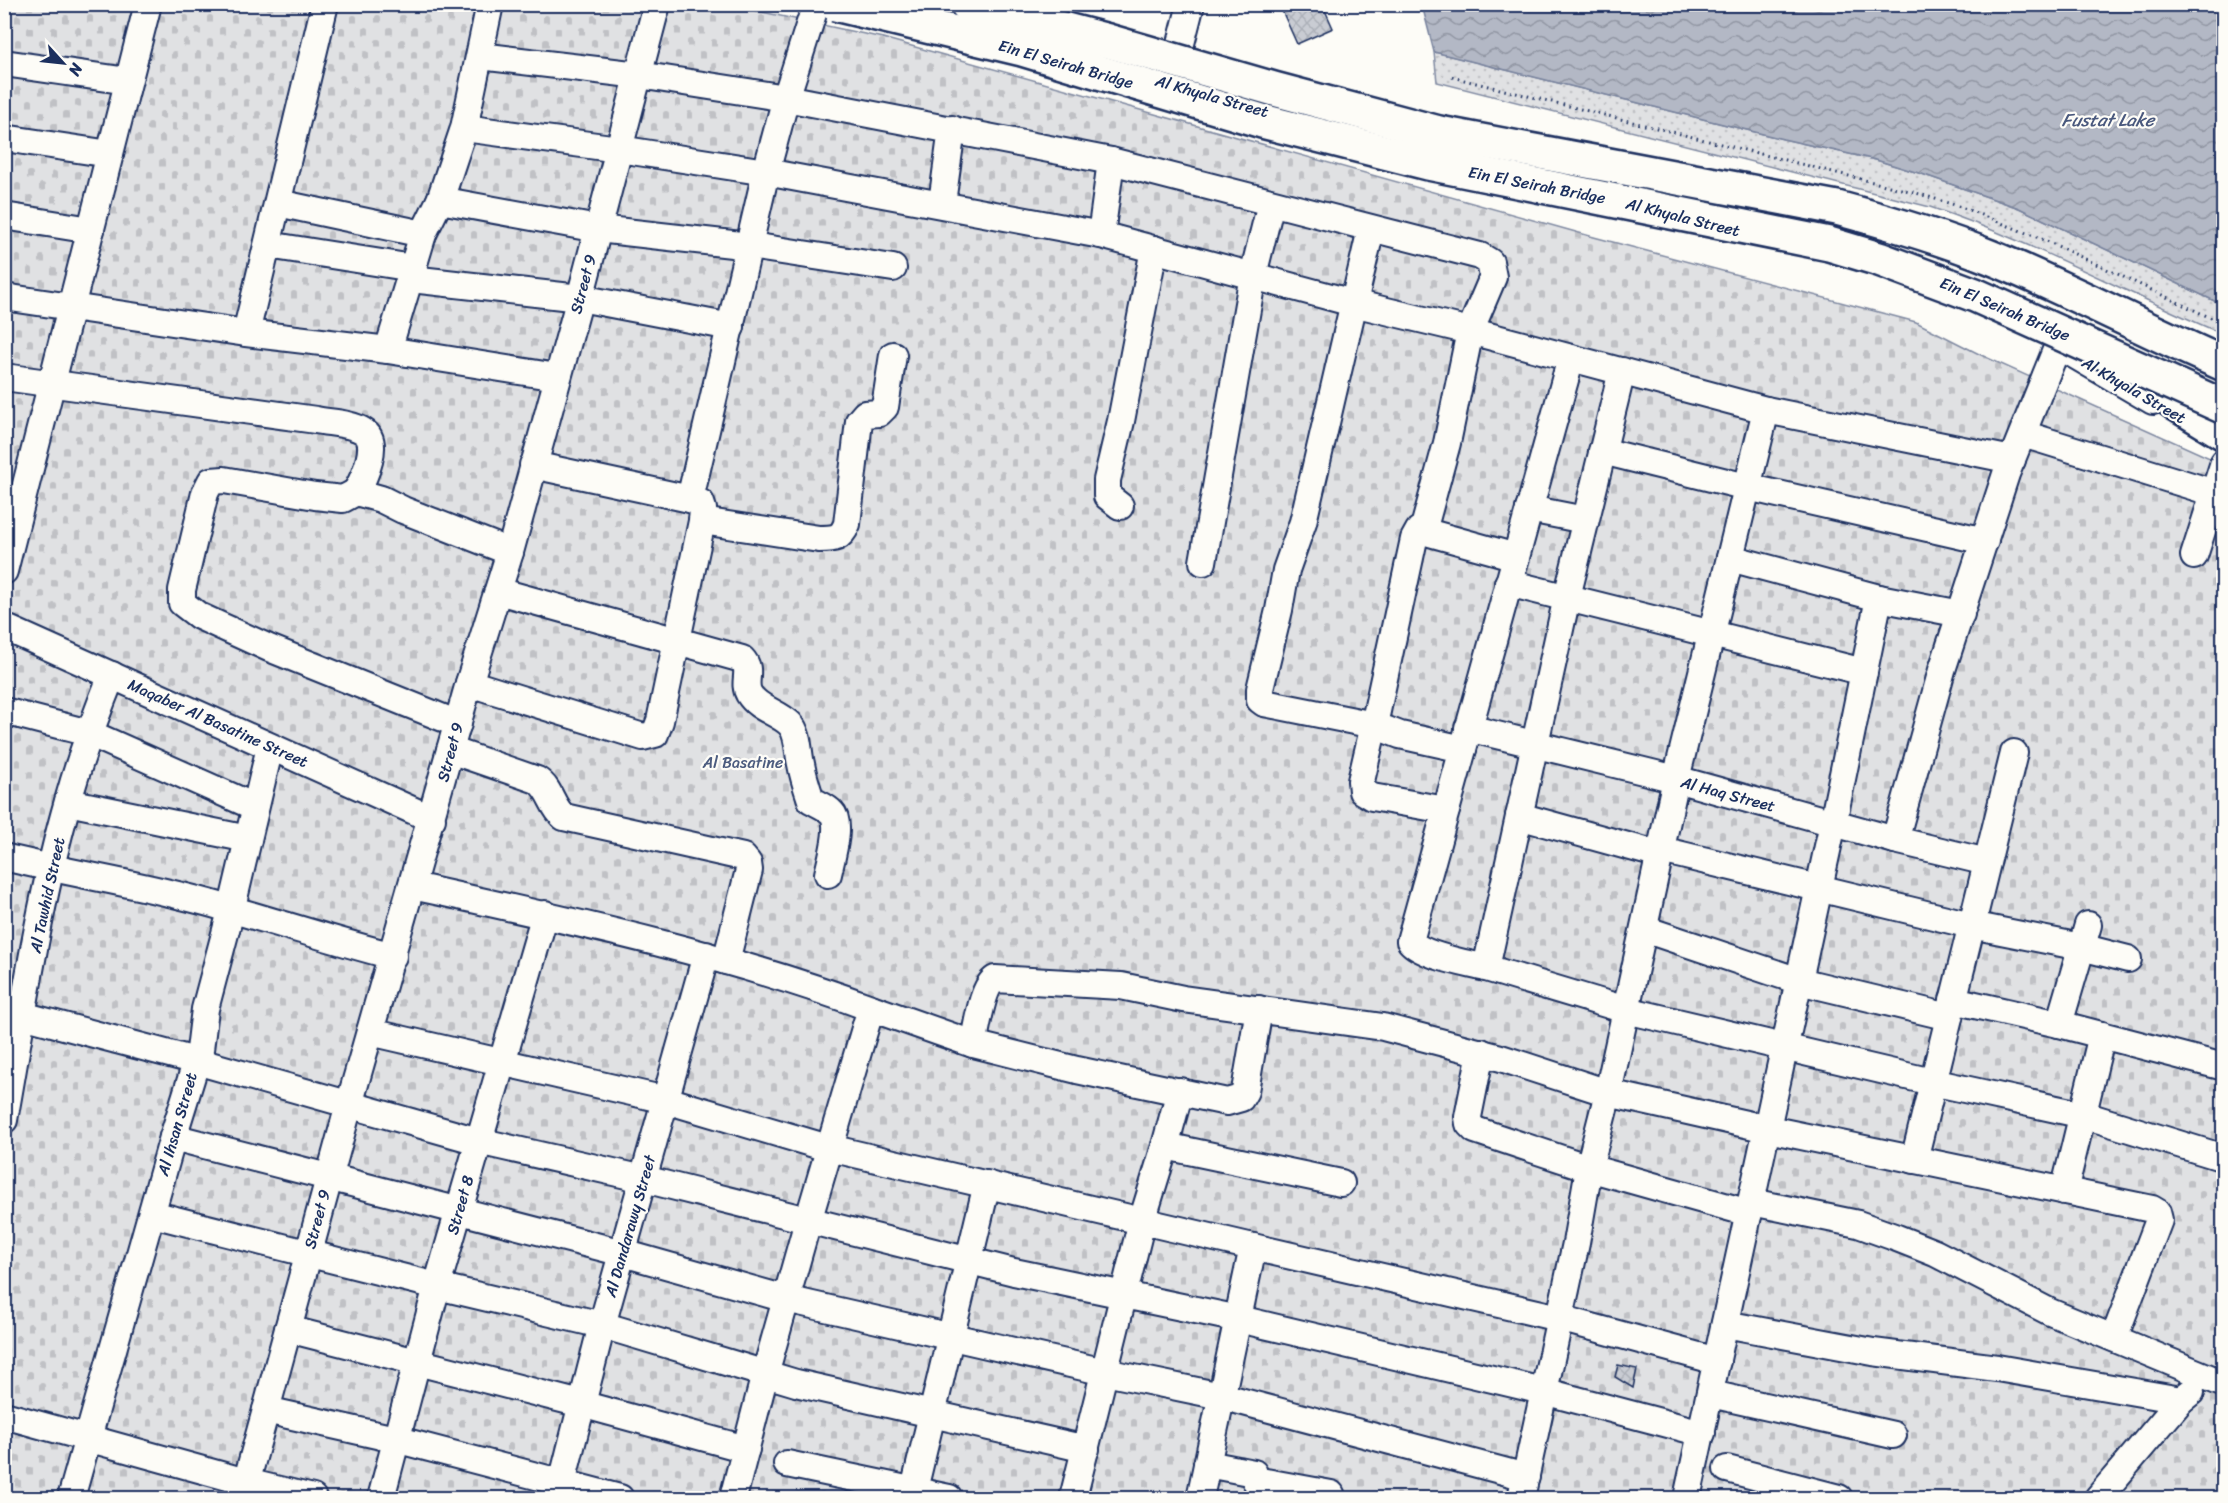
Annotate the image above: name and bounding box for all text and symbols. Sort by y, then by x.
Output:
street label: Ein El Seirah Bridge [995,31,1137,97]
north arrow [33,33,93,93]
text: N [60,57,92,82]
street label: Al Khyala Street [1151,66,1272,126]
water label: Fustat Lake [2062,104,2156,136]
street label: Ein El Seirah Bridge [1466,157,1608,213]
street label: Al Khyala Street [1622,189,1743,245]
street label: Street 9 [561,251,605,317]
street label: Ein El Seirah Bridge [1935,268,2075,350]
street label: Al Khyala Street [2075,348,2192,432]
street label: Maqaber Al Basatine Street [123,670,313,776]
street label: Street 9 [428,719,472,785]
park label: Al Basatine [702,748,783,777]
street label: Al Haq Street [1677,767,1778,820]
street label: Al Tawhid Street [20,834,73,957]
street label: Al Ihsan Street [148,1069,206,1180]
street label: Al Dandarawy Street [596,1151,664,1301]
street label: Street 8 [438,1172,482,1238]
street label: Street 9 [295,1186,339,1252]

